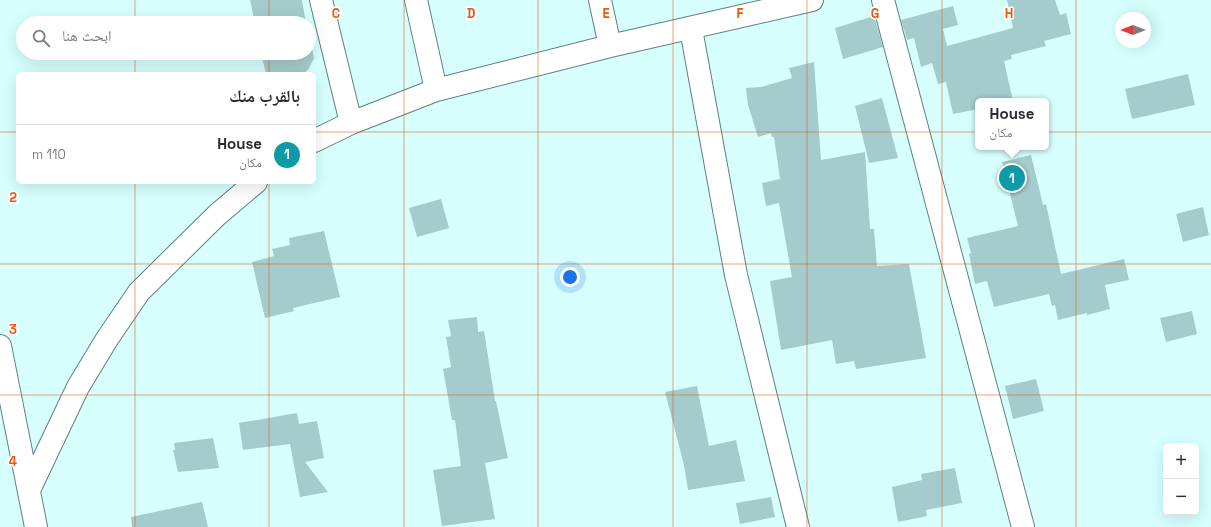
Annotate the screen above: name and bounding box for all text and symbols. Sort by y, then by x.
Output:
text: C [332,5,340,22]
text: D [467,5,476,22]
text: E [602,5,610,22]
text: F [737,5,744,22]
text: G [871,5,879,22]
text: H [1005,5,1013,22]
north arrow [1115,12,1151,48]
search box [16,16,316,60]
text: ابحث هنا [62,26,112,45]
icon: search [30,27,52,49]
text: بالقرب منك [229,85,300,107]
popup [975,98,1049,150]
text: House [990,104,1034,123]
text: مكان [990,124,1012,141]
text: House [217,134,262,153]
text: 110 m [32,146,66,163]
text: 1 [284,146,290,163]
text: مكان [239,154,262,171]
pin: 1 [999,163,1025,193]
text: 2 [9,189,17,206]
your location [560,267,580,287]
text: 3 [9,321,17,338]
map controls [1163,443,1199,515]
button: + [1163,443,1199,479]
text: 4 [9,453,17,470]
button: − [1163,479,1199,515]

